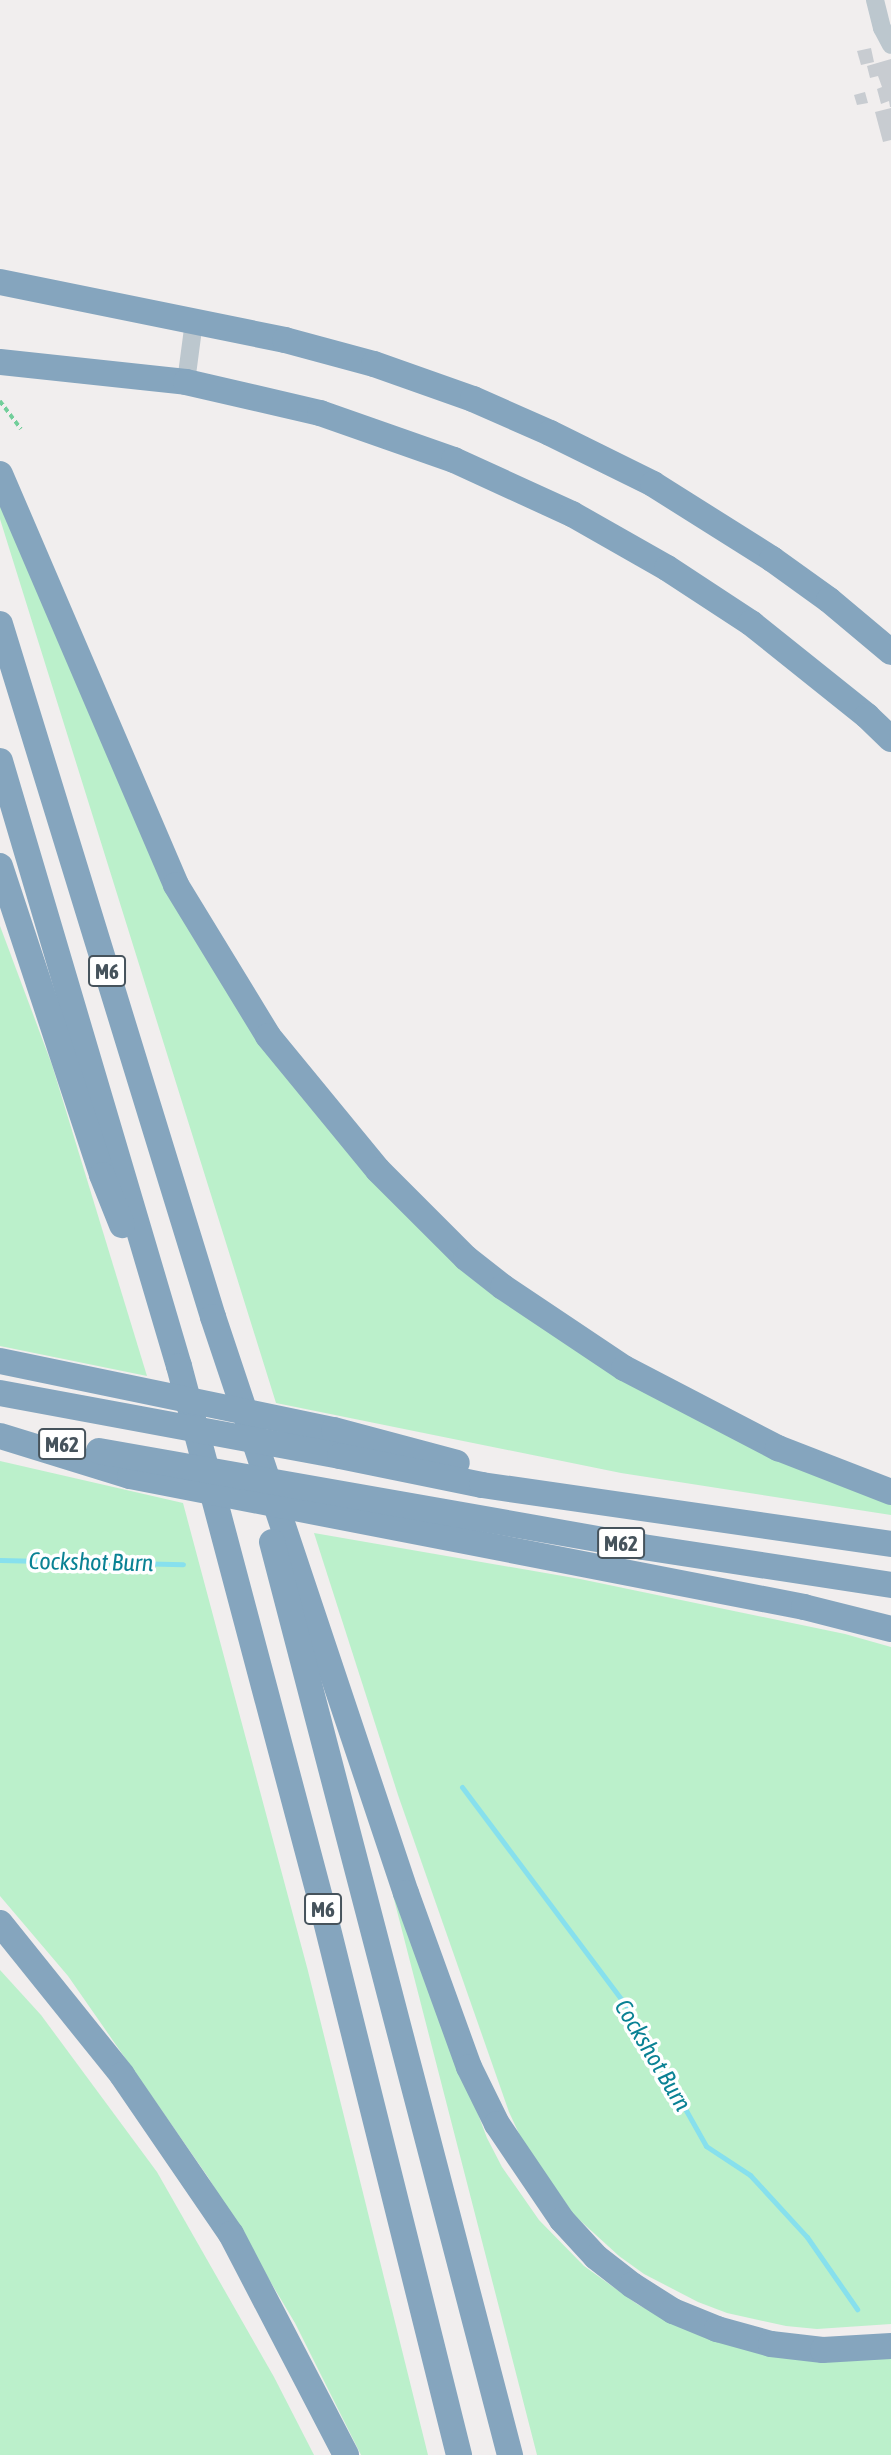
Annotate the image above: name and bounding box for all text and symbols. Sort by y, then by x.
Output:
road number: M6 [88,954,126,988]
road number: M62 [38,1426,86,1462]
road number: M62 [596,1526,646,1560]
water label: Cockshot Burn [28,1547,154,1577]
road number: M6 [304,1892,342,1926]
water label: Cockshot Burn [609,1994,697,2116]

